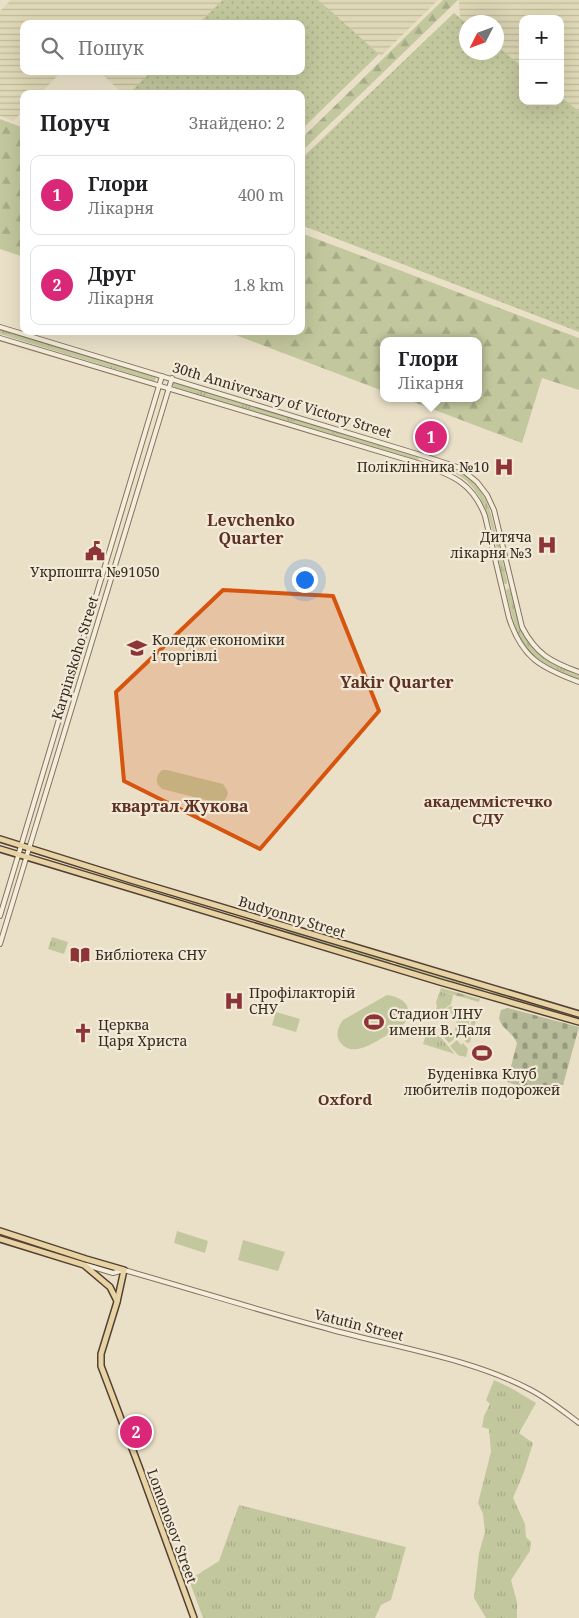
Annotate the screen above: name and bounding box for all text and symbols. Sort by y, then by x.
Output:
north arrow [459,15,504,60]
map controls [519,15,564,105]
button: + [519,15,564,60]
search box [20,20,305,75]
icon: search [38,34,66,62]
text: Пошук [78,35,144,61]
button: − [519,60,564,105]
text: Поруч [40,109,110,137]
text: Знайдено: 2 [189,112,285,134]
text: Глори [88,171,148,197]
text: 1 [52,184,62,206]
text: 400 m [238,184,284,206]
text: Лікарня [88,197,154,219]
text: Друг [88,261,136,287]
text: 2 [52,274,62,296]
text: 1.8 km [233,274,284,296]
text: Лікарня [88,287,154,309]
popup [380,337,482,402]
text: Глори [398,346,458,372]
street label: 30th Anniversary of Victory Street [170,357,394,442]
text: Лікарня [398,372,464,394]
pin: 1 [415,418,447,456]
hospital icon: Поліклінника №10 [493,456,515,478]
place label: Поліклінника №10 [357,457,489,476]
district label: Levchenko Quarter [207,509,295,549]
place label: Дитяча лікарня №3 [450,527,532,562]
hospital icon: Дитяча лікарня №3 [536,534,558,556]
public building icon: Укрпошта №91050 [84,540,106,562]
place label: Укрпошта №91050 [30,562,160,581]
your location [292,567,318,593]
street label: Karpinskoho Street [47,594,102,722]
place label: Коледж економіки і торгівлі [152,630,285,665]
school or university icon: Коледж економіки і торгівлі [126,637,148,659]
district label: Yakir Quarter [340,671,454,693]
district label: академмістечко СДУ [424,791,552,828]
district label: квартал Жукова [112,795,249,817]
street label: Budyonny Street [236,891,348,942]
library icon: Библіотека СНУ [69,944,91,966]
place label: Библіотека СНУ [95,945,207,964]
place label: Профілакторій СНУ [249,983,356,1018]
hospital icon: Профілакторій СНУ [223,990,245,1012]
place label: Стадион ЛНУ имени В. Даля [389,1004,491,1039]
sports icon: Стадион ЛНУ имени В. Даля [363,1011,385,1033]
place label: Церква Царя Христа [98,1015,187,1050]
church icon: Церква Царя Христа [72,1022,94,1044]
sports icon: Буденівка Клуб любителів подорожей [471,1042,493,1064]
place label: Буденівка Клуб любителів подорожей [404,1064,560,1099]
district label: Oxford [318,1089,372,1109]
street label: Vatutin Street [312,1304,406,1345]
pin: 2 [120,1413,152,1451]
street label: Lomonosov Street [143,1466,202,1586]

